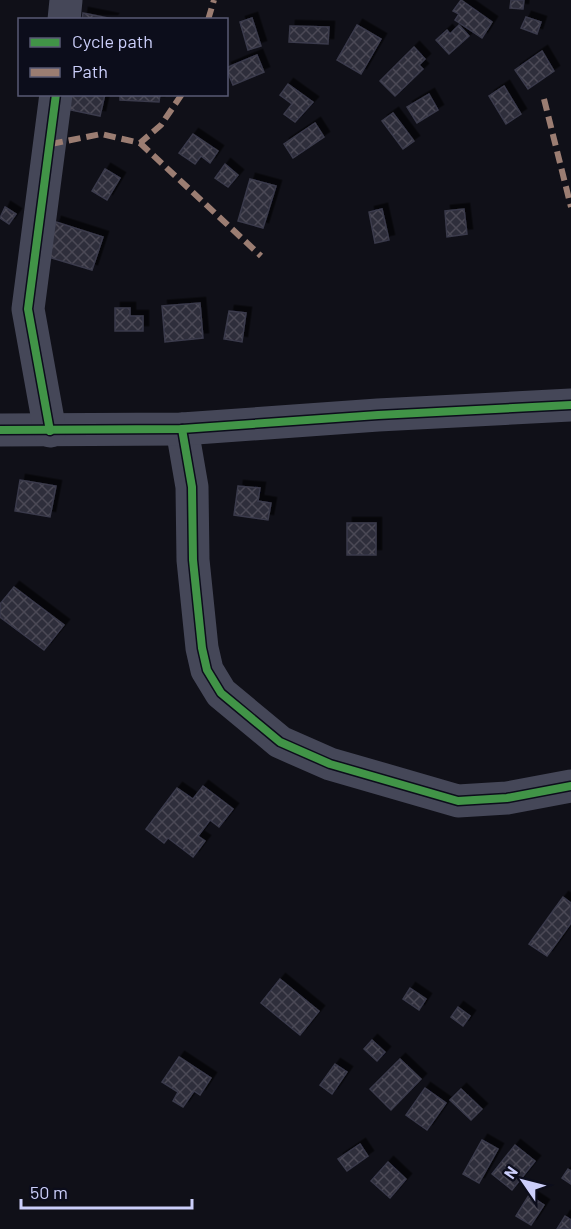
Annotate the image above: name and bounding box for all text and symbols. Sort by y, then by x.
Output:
legend [18,18,228,96]
text: Cycle path [72,30,153,52]
text: Path [72,60,108,82]
north arrow [493,1151,553,1211]
text: N [499,1162,521,1182]
scale bar [21,1172,192,1210]
text: 50 m [30,1181,68,1203]

